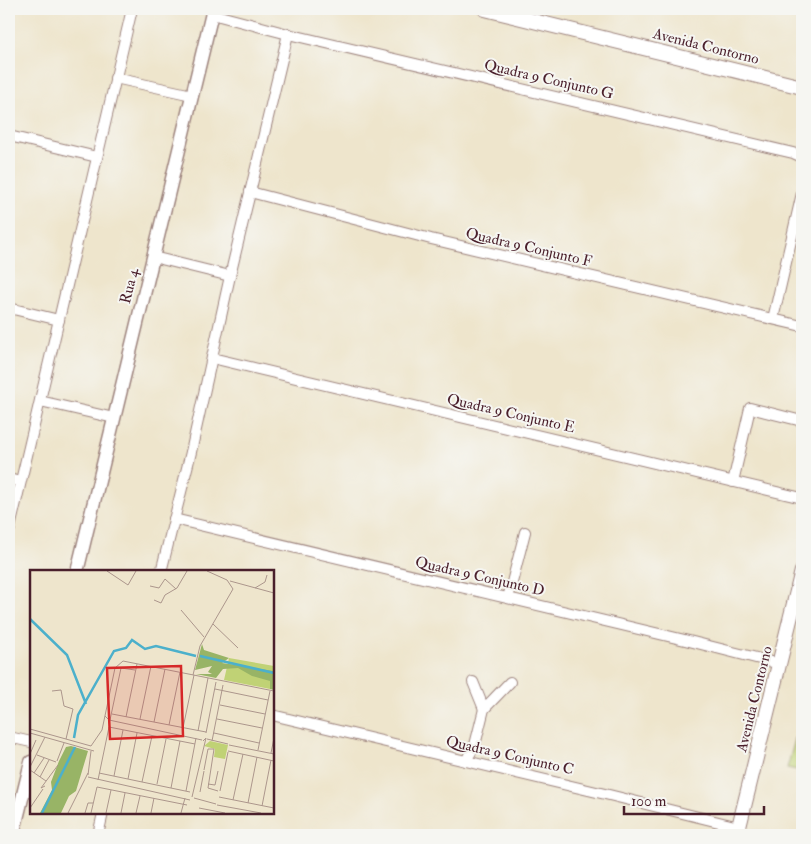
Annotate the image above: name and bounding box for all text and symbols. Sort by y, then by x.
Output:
street label: Avenida Contorno [650,24,761,69]
street label: Quadra 9 Conjunto G [482,55,616,104]
street label: Quadra 9 Conjunto F [464,224,594,271]
street label: Rua 4 [116,266,143,306]
street label: Quadra 9 Conjunto E [445,390,577,437]
street label: Quadra 9 Conjunto D [413,552,546,601]
inset map [30,570,274,814]
street label: Avenida Contorno [732,644,777,755]
street label: Quadra 9 Conjunto C [444,732,576,779]
scale bar [624,784,764,816]
text: 100 m [631,792,667,811]

